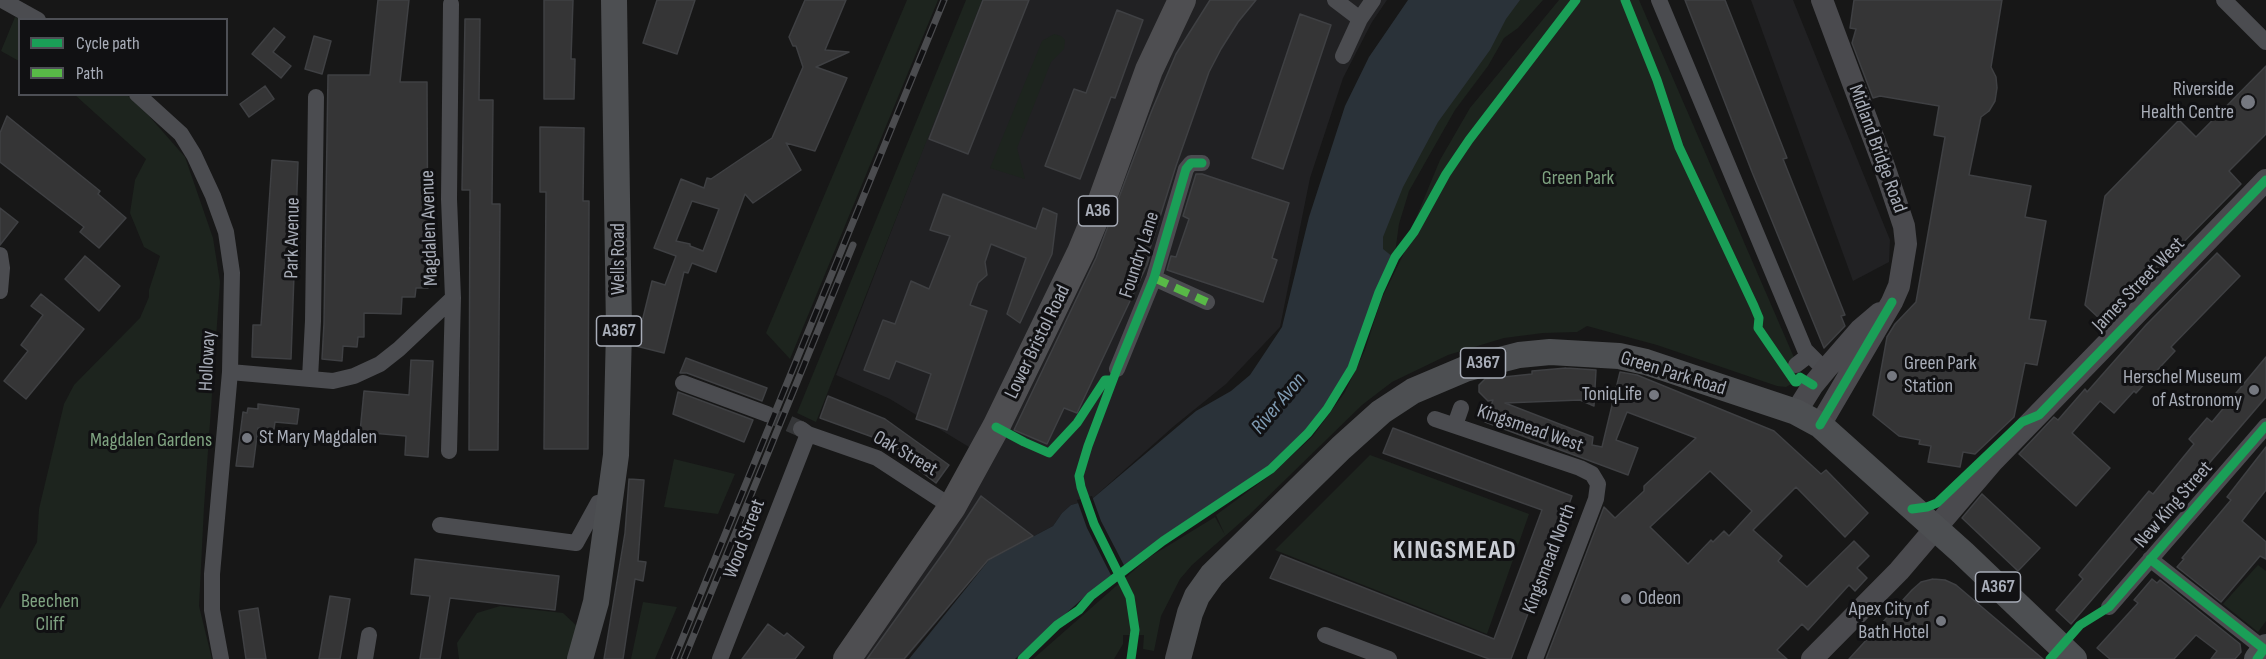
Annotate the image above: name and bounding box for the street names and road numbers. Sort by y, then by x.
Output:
street label: Midland Bridge Road [1843,82,1911,216]
street label: Magdalen Avenue [416,170,444,286]
road number: A36 [1078,196,1118,226]
street label: Park Avenue [280,197,306,279]
street label: Foundry Lane [1115,209,1165,301]
street label: Wells Road [607,223,631,295]
street label: James Street West [2088,233,2190,337]
street label: Lower Bristol Road [1000,281,1076,403]
road number: A367 [596,316,642,346]
street label: Holloway [194,330,222,392]
street label: Green Park Road [1617,347,1729,401]
road number: A367 [1460,348,1506,378]
street label: Kingsmead West [1474,400,1586,458]
street label: Oak Street [869,426,941,482]
street label: New King Street [2130,457,2218,553]
street label: Wood Street [719,496,771,582]
street label: Kingsmead North [1518,501,1582,617]
road number: A367 [1976,572,2020,602]

